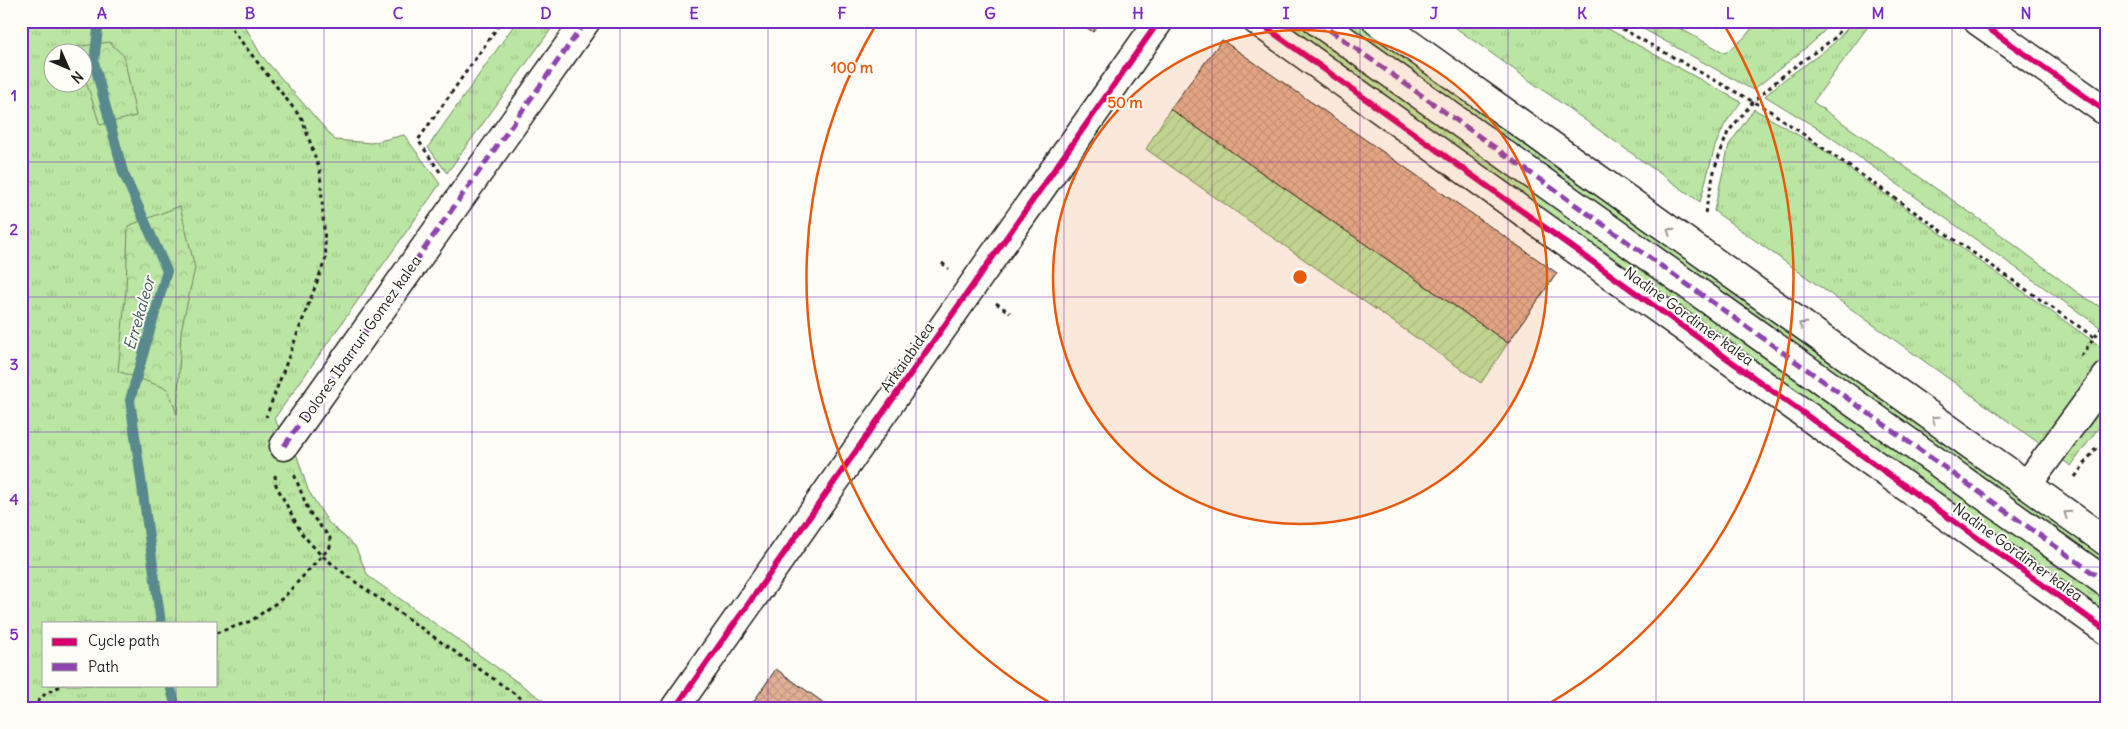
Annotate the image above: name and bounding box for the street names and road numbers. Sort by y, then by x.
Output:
street label: Dolores Ibarruri Gomez kalea [295,251,425,426]
street label: Nadine Gordimer kalea [1620,263,1758,370]
street label: Arkaiabidea [876,318,938,396]
street label: Nadine Gordimer kalea [1949,499,2087,606]

